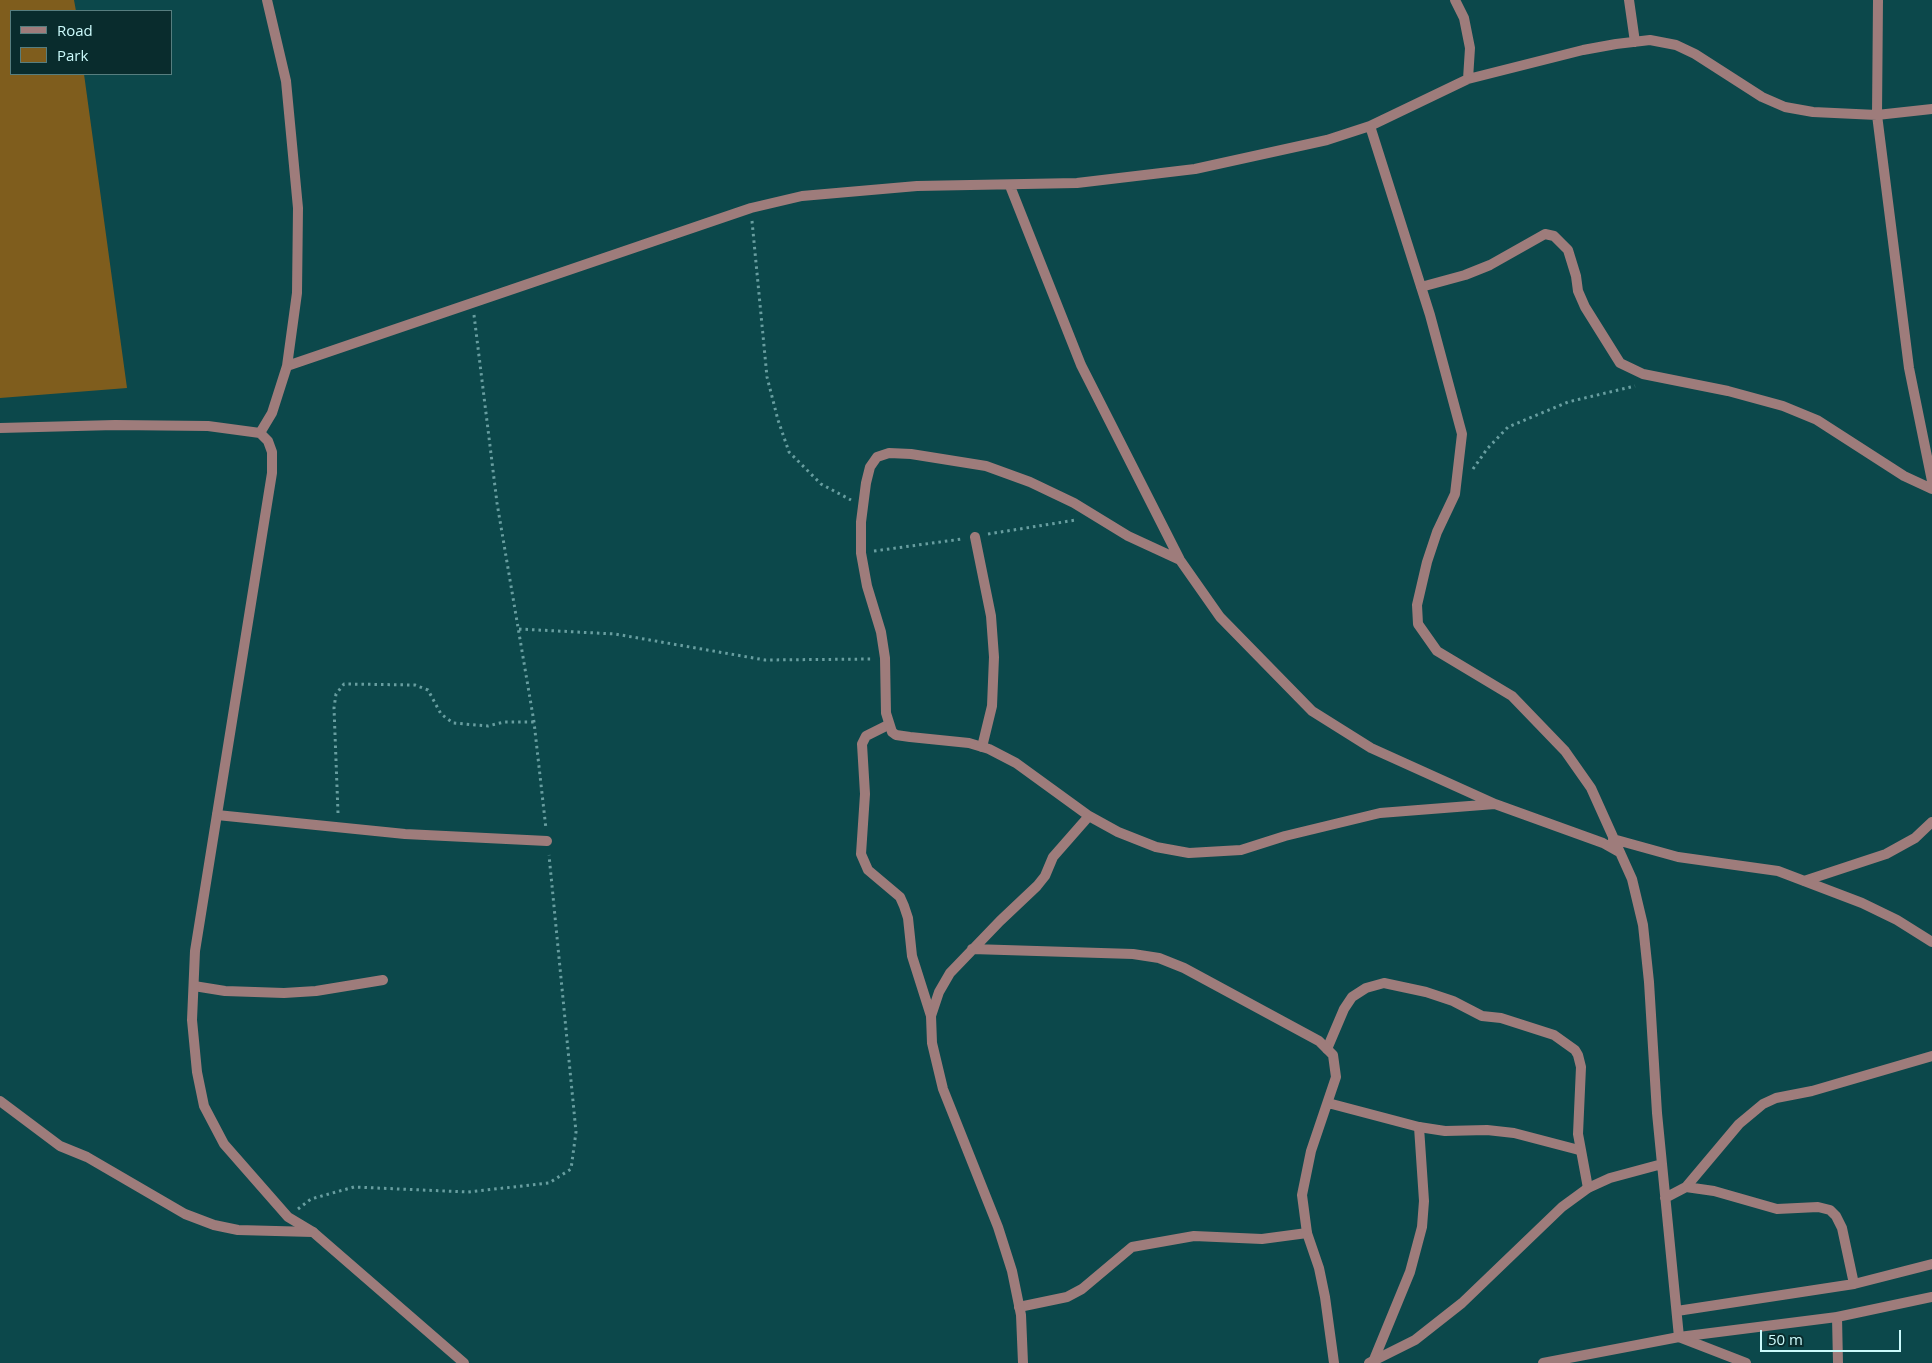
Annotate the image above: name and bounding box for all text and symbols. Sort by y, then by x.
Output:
legend [10,10,172,75]
text: Road [57,20,93,40]
text: Park [57,45,88,65]
scale bar [1762,1320,1903,1352]
text: 50 m [1768,1329,1803,1349]

